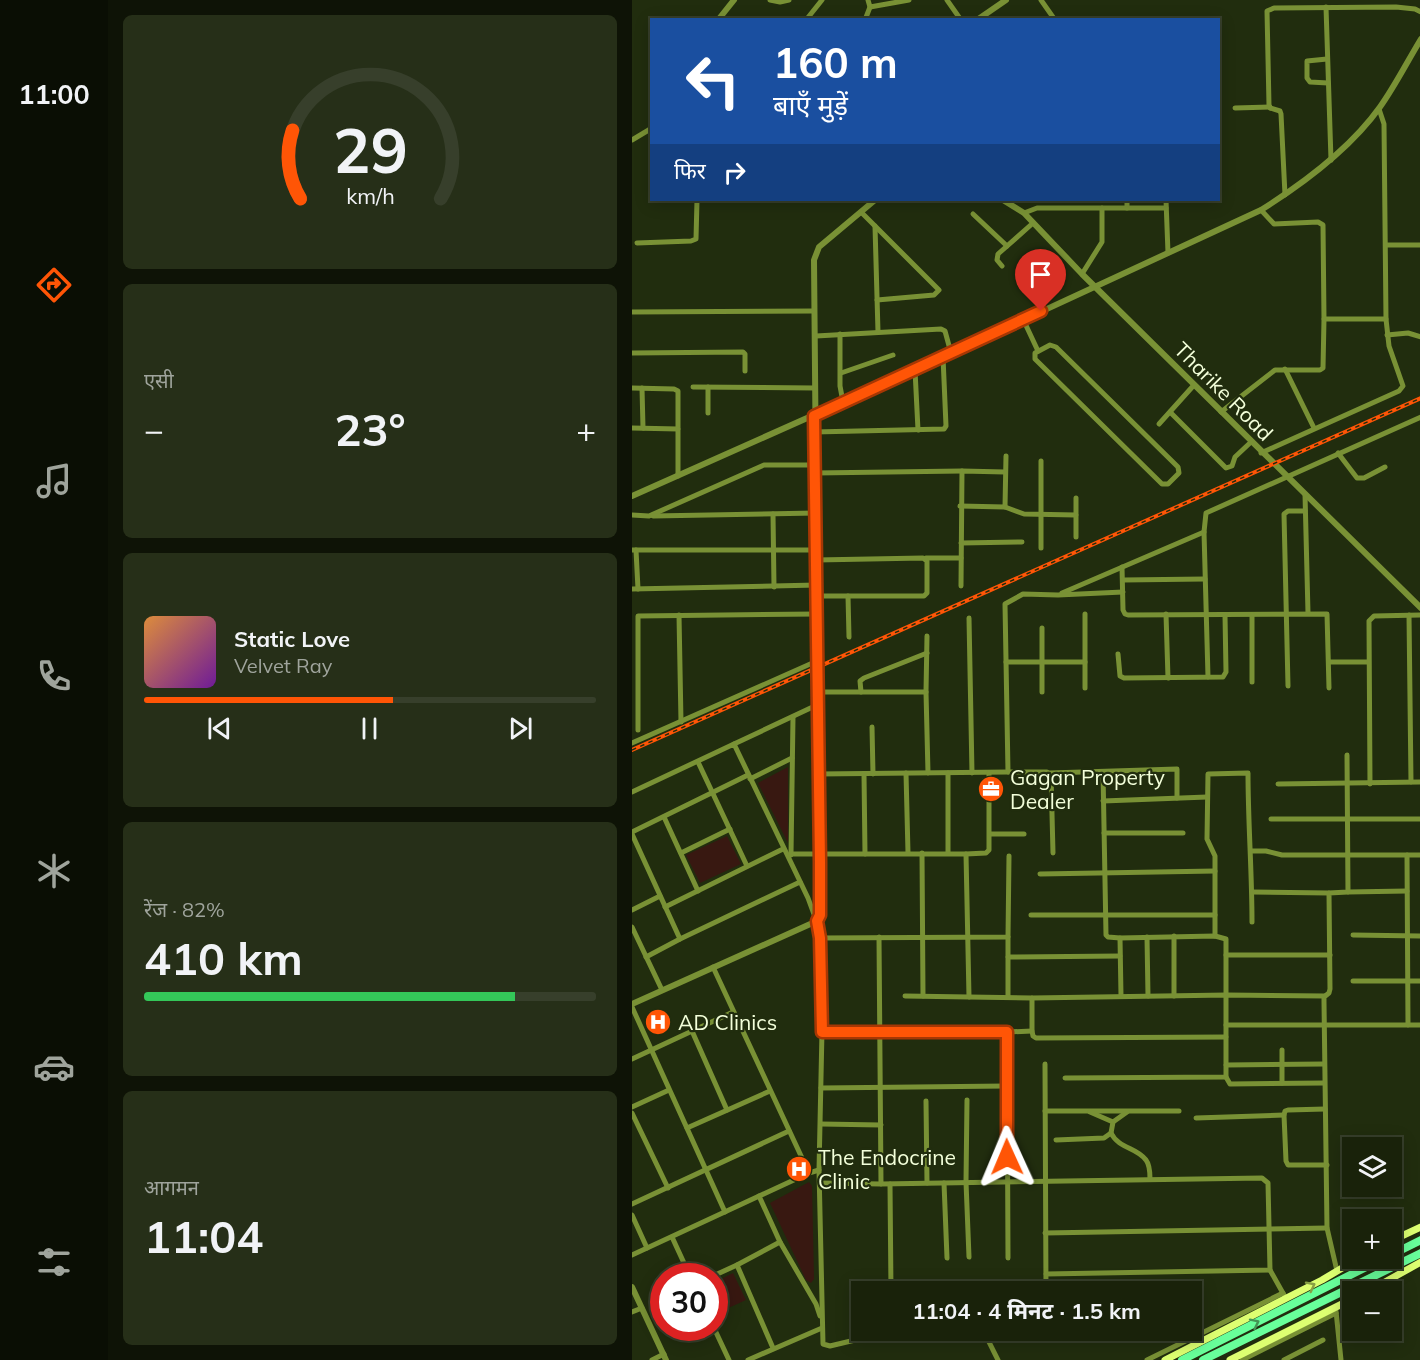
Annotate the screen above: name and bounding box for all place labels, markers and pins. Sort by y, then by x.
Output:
pin [1015,249,1066,311]
place label: Gagan Property Dealer [1010,764,1165,814]
office icon: Gagan Property Dealer [976,774,1006,804]
hospital icon: AD Clinics [643,1007,673,1037]
place label: AD Clinics [678,1009,777,1035]
place label: The Endocrine Clinic [818,1144,956,1194]
hospital icon: The Endocrine Clinic [784,1154,814,1184]

